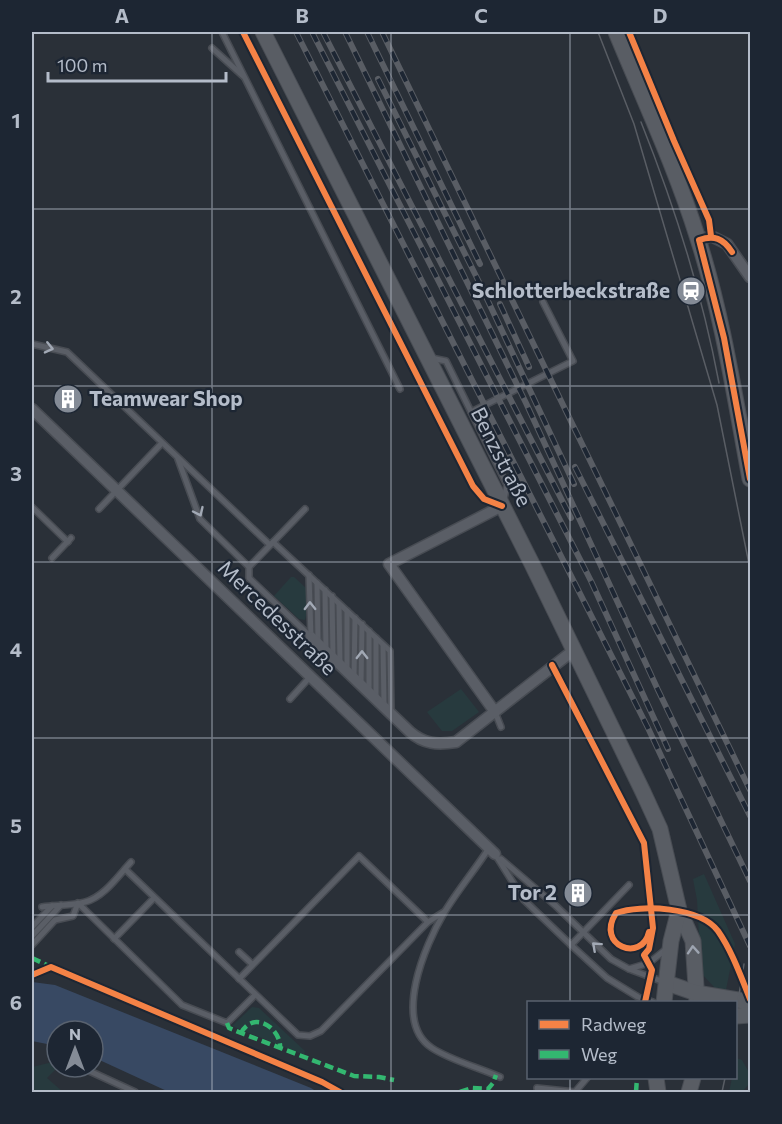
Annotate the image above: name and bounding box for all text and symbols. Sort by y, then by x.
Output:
text: A [115,3,129,27]
text: B [295,3,309,27]
text: C [474,3,488,27]
text: D [653,3,667,27]
scale bar [48,45,226,83]
text: 100 m [57,54,107,76]
text: 1 [11,108,21,132]
station icon: Schlotterbeckstraße [675,275,707,307]
place label: Schlotterbeckstraße [472,277,670,302]
text: 2 [10,284,22,308]
one-way arrow [44,341,54,354]
building icon: Teamwear Shop [52,383,84,415]
place label: Teamwear Shop [89,385,243,410]
street label: Benzstraße [467,402,538,510]
text: 3 [10,461,22,485]
one-way arrow [191,505,203,516]
street label: Mercedesstraße [214,554,342,680]
one-way arrow [304,602,316,611]
text: 4 [10,637,22,661]
one-way arrow [355,651,368,660]
text: 5 [10,813,22,837]
building icon: Tor 2 [562,877,594,909]
place label: Tor 2 [508,879,557,904]
one-way arrow [592,942,603,953]
one-way arrow [687,946,700,955]
text: 6 [10,990,22,1014]
legend [527,1001,737,1079]
text: Radweg [581,1013,646,1035]
north arrow [45,1019,105,1079]
text: N [69,1024,81,1043]
text: Weg [581,1043,618,1065]

